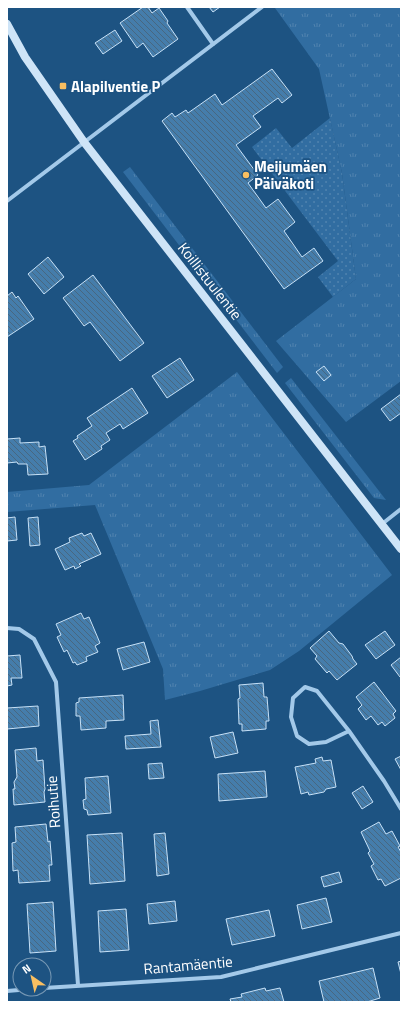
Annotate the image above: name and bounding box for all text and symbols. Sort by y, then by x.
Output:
place label: Alapilventie P [71,75,160,98]
marker: Alapilventie P [58,81,68,91]
place label: Meijumäen Päiväkoti [254,155,327,195]
marker: Meijumäen Päiväkoti [241,170,251,180]
street label: Koillistuulentie [172,237,248,325]
street label: Roihutie [40,775,66,829]
street label: Rantamäentie [143,950,233,980]
north arrow [12,957,52,997]
text: N [19,960,34,977]

